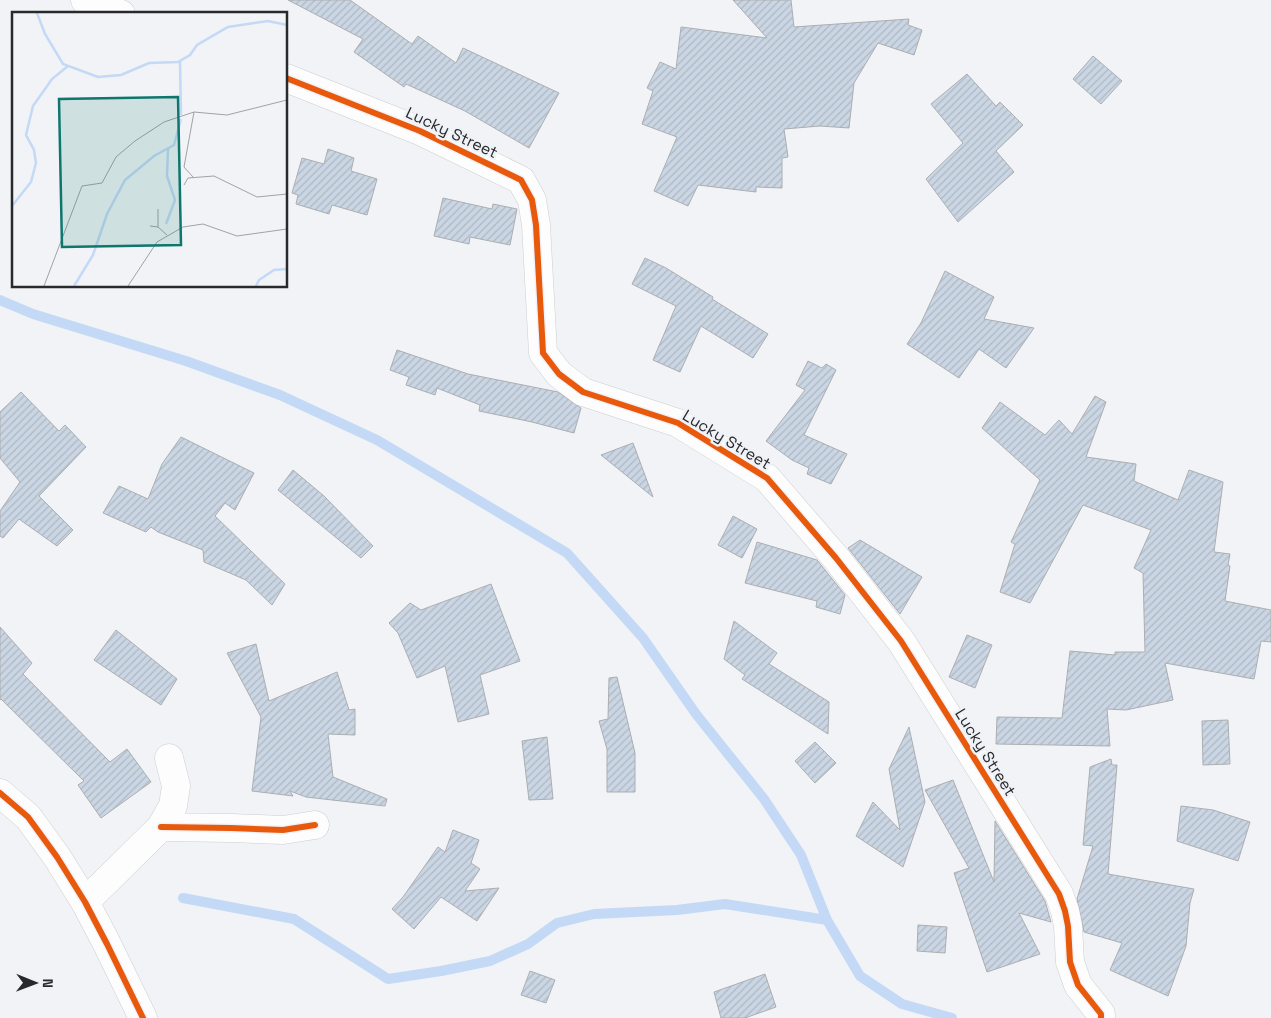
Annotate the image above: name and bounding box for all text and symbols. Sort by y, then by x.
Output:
inset map [12,12,288,288]
street label: Lucky Street [402,102,501,163]
street label: Lucky Street [679,405,775,474]
street label: Lucky Street [950,705,1021,800]
north arrow [10,958,60,1008]
text: N [39,978,57,988]

